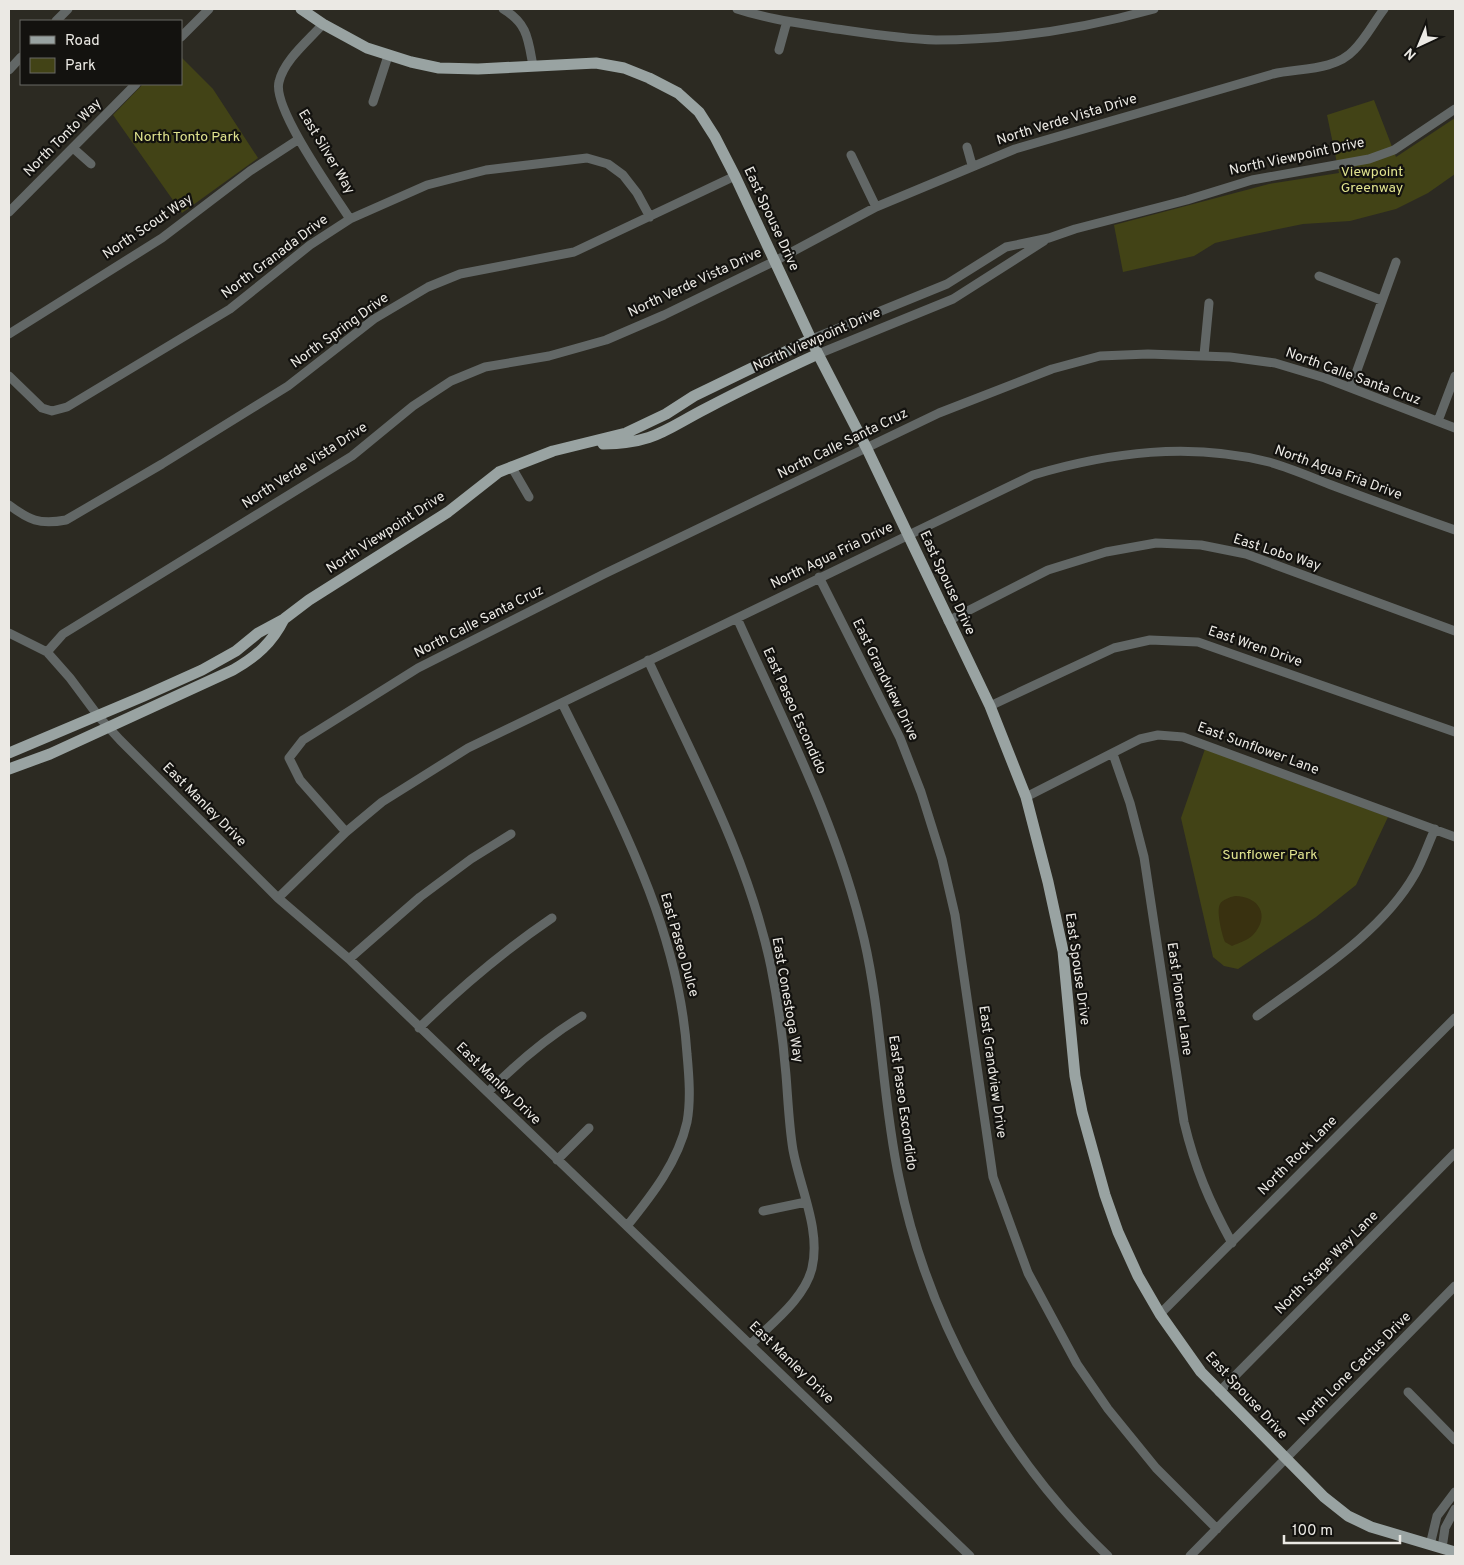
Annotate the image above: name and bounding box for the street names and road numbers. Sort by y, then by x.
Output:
street label: North Verde Vista Drive [995,91,1139,149]
street label: North Tonto Way [20,95,106,181]
street label: East Silver Way [294,107,358,197]
street label: North Viewpoint Drive [1228,134,1366,180]
street label: East Spouse Drive [739,164,803,274]
street label: North Scout Way [100,191,196,263]
street label: North Granada Drive [218,211,332,303]
street label: North Verde Vista Drive [625,244,765,322]
street label: North Spring Drive [288,290,392,372]
street label: North Viewpoint Drive [751,304,883,376]
street label: North Calle Santa Cruz [1283,345,1423,409]
street label: North Calle Santa Cruz [775,405,911,483]
street label: North Verde Vista Drive [239,419,371,513]
street label: North Agua Fria Drive [1272,442,1404,504]
street label: North Viewpoint Drive [324,488,448,578]
street label: North Agua Fria Drive [768,519,896,593]
street label: East Spouse Drive [915,528,979,638]
street label: East Lobo Way [1231,531,1323,575]
street label: North Calle Santa Cruz [412,582,546,662]
street label: East Grandview Drive [848,616,922,744]
street label: East Wren Drive [1206,623,1304,671]
street label: East Paseo Escondido [758,645,830,777]
street label: East Sunflower Lane [1195,719,1321,779]
street label: East Manley Drive [158,759,250,851]
street label: East Paseo Dulce [656,891,702,999]
street label: East Spouse Drive [1061,912,1093,1026]
street label: East Conestoga Way [768,936,806,1064]
street label: East Pioneer Lane [1163,941,1195,1057]
street label: East Grandview Drive [974,1005,1010,1139]
street label: East Paseo Escondido [884,1034,920,1172]
street label: East Manley Drive [452,1039,544,1129]
street label: North Rock Lane [1255,1113,1341,1199]
street label: North Stage Way Lane [1272,1208,1382,1318]
street label: North Lone Cactus Drive [1295,1309,1415,1429]
street label: East Manley Drive [745,1318,837,1408]
street label: East Spouse Drive [1201,1349,1291,1443]

